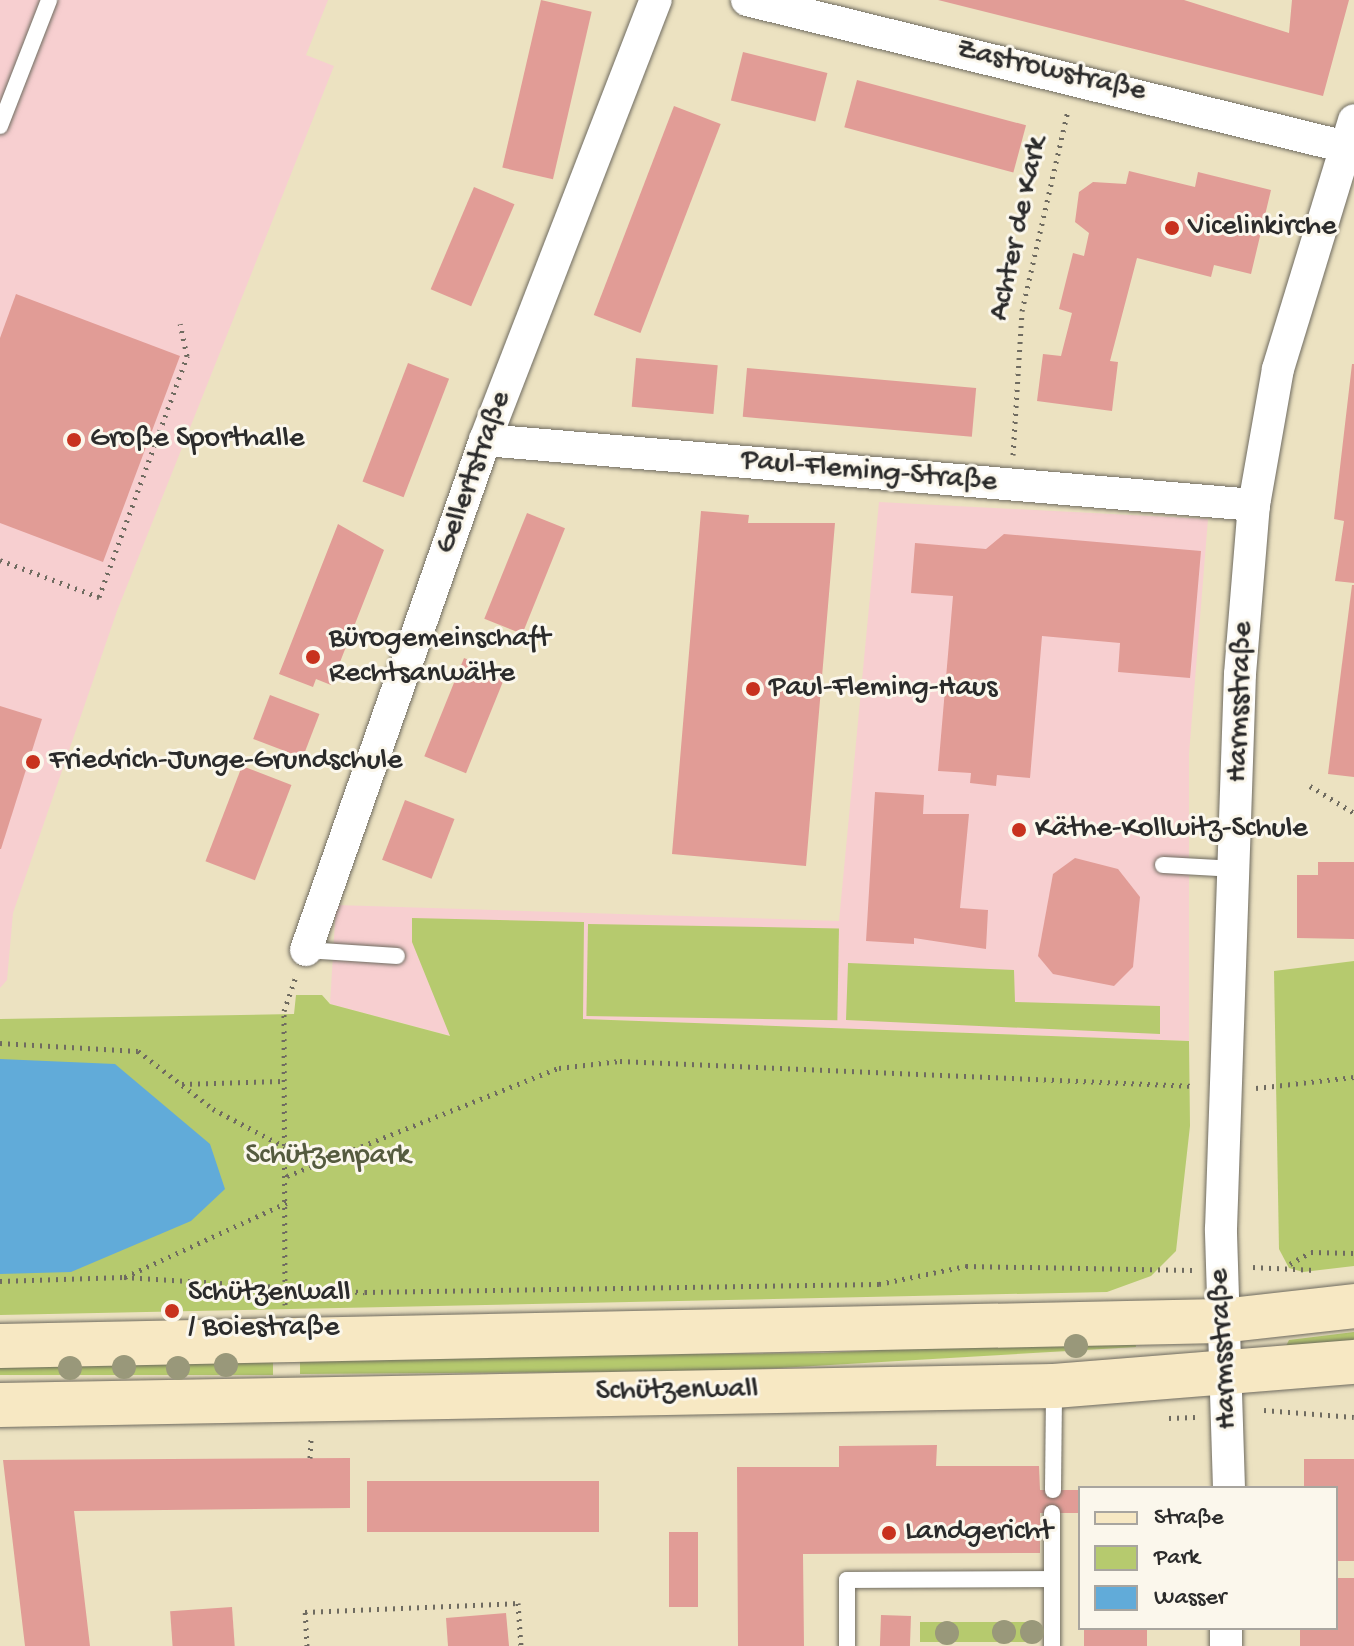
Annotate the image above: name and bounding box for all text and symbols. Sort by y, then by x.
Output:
street label: Zastrowstraße [953,33,1149,111]
street label: Achter de Kark [983,134,1057,324]
place label: Vicelinkirche [1188,210,1337,246]
marker: Vicelinkirche [1163,219,1181,237]
street label: Gellertstraße [429,387,521,559]
place label: Große Sporthalle [90,422,305,458]
marker: Große Sporthalle [65,431,83,449]
street label: Paul-Fleming-Straße [740,444,998,502]
street label: Harmsstraße [1221,621,1263,783]
place label: Bürogemeinschaft Rechtsanwälte [329,622,550,692]
marker: Bürogemeinschaft Rechtsanwälte [304,648,322,666]
place label: Paul-Fleming-Haus [769,671,997,707]
marker: Paul-Fleming-Haus [744,680,762,698]
place label: Friedrich-Junge-Grundschule [49,744,403,780]
marker: Friedrich-Junge-Grundschule [24,753,42,771]
place label: Käthe-Kollwitz-Schule [1035,812,1308,848]
marker: Käthe-Kollwitz-Schule [1010,821,1028,839]
park label: Schützenpark [246,1139,410,1175]
street label: Harmsstraße [1203,1268,1247,1430]
place label: Schützenwall / Boiestraße [188,1276,351,1346]
marker: Schützenwall / Boiestraße [163,1302,181,1320]
street label: Schützenwall [595,1373,759,1411]
legend [1078,1486,1338,1630]
text: Straße [1154,1504,1224,1533]
place label: Landgericht [905,1515,1053,1551]
marker: Landgericht [880,1524,898,1542]
text: Park [1154,1544,1200,1573]
text: Wasser [1154,1584,1226,1613]

